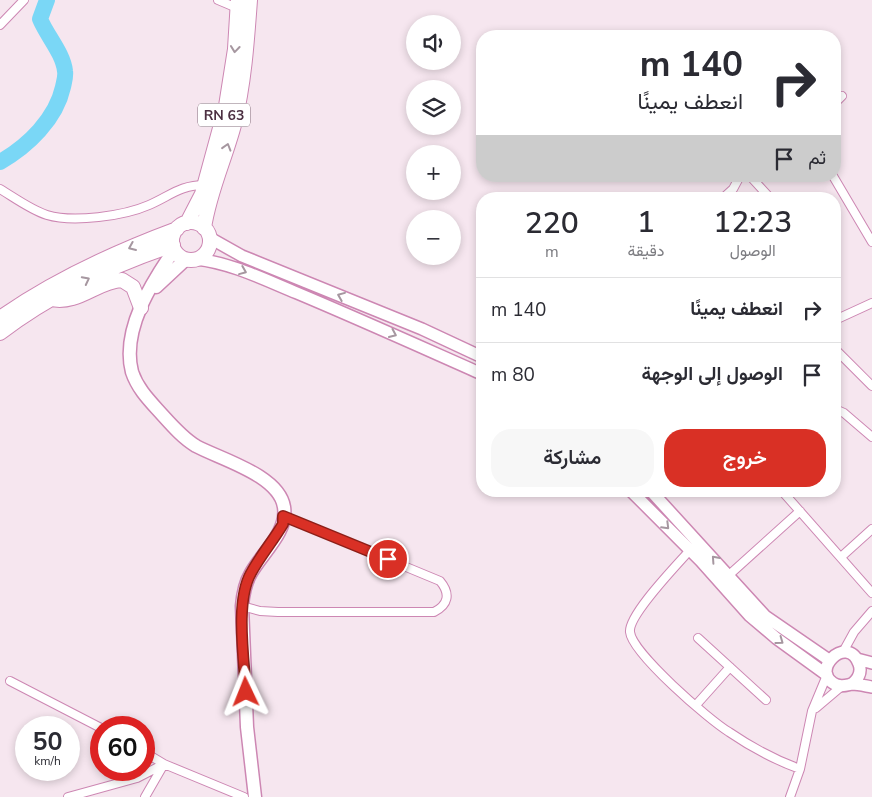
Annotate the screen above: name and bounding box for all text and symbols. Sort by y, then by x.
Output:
map controls [406,15,461,265]
button: sound [406,15,461,70]
text: 140 m [640,41,743,88]
one-way arrow [230,45,241,53]
icon: right [761,50,826,115]
button: layers [406,80,461,135]
text: انعطف يمينًا [637,87,743,117]
road number: RN 63 [198,104,250,126]
one-way arrow [222,144,232,152]
button: + [406,145,461,200]
icon: arrive [770,145,798,173]
text: ثم [808,145,826,171]
text: 1 [637,202,655,243]
text: 12:23 [713,202,792,243]
text: 220 [525,203,579,244]
button: − [406,210,461,265]
one-way arrow [128,240,137,251]
text: دقيقة [627,240,664,262]
text: الوصول [730,240,776,262]
text: m [545,241,559,263]
one-way arrow [239,266,247,276]
one-way arrow [81,276,90,286]
one-way arrow [338,292,346,302]
text: انعطف يمينًا [690,296,783,322]
icon: right [798,296,826,324]
text: 140 m [491,297,546,323]
one-way arrow [388,327,397,338]
text: الوصول إلى الوجهة [641,361,783,387]
icon: arrive [798,361,826,389]
text: 80 m [491,362,535,388]
button: مشاركة [491,429,654,487]
button: خروج [664,429,826,487]
one-way arrow [660,520,669,529]
pin [367,538,409,580]
icon: arrive [374,545,402,573]
one-way arrow [712,556,720,565]
one-way arrow [774,635,784,644]
position arrow [219,665,271,717]
speed limit sign: 60 [90,716,155,781]
text: 50 [32,725,63,759]
text: km/h [34,753,61,769]

